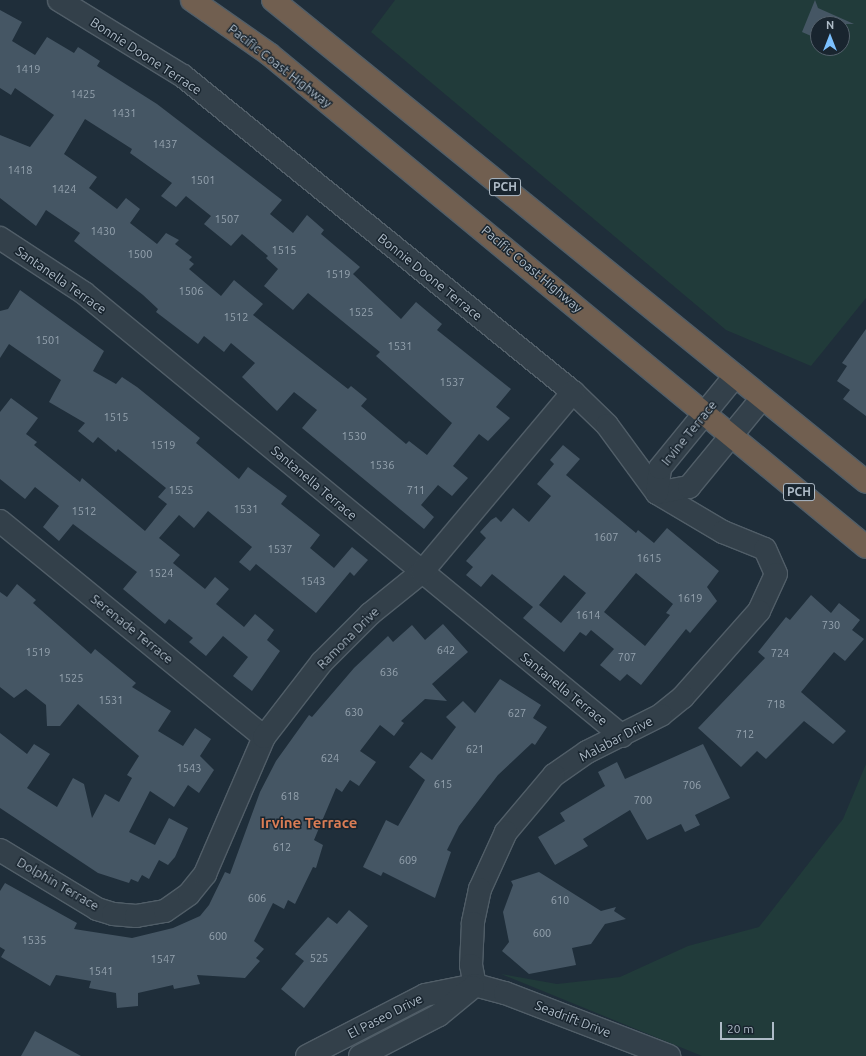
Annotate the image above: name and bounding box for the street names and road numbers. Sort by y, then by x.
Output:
street label: Bonnie Doone Terrace [87,14,205,98]
street label: Pacific Coast Highway [225,21,335,111]
road number: PCH [489,177,521,197]
street label: Pacific Coast Highway [478,222,586,316]
street label: Bonnie Doone Terrace [375,230,485,324]
street label: Santanella Terrace [13,243,109,317]
street label: Irvine Terrace [658,397,720,469]
street label: Santanella Terrace [268,443,360,523]
road number: PCH [783,482,815,502]
street label: Serenade Terrace [88,591,176,667]
street label: Ramona Drive [314,604,382,672]
street label: Santanella Terrace [517,649,611,729]
street label: Malabar Drive [577,713,655,765]
street label: Dolphin Terrace [14,854,102,914]
street label: El Paseo Drive [345,990,425,1042]
street label: Seadrift Drive [533,997,613,1041]

